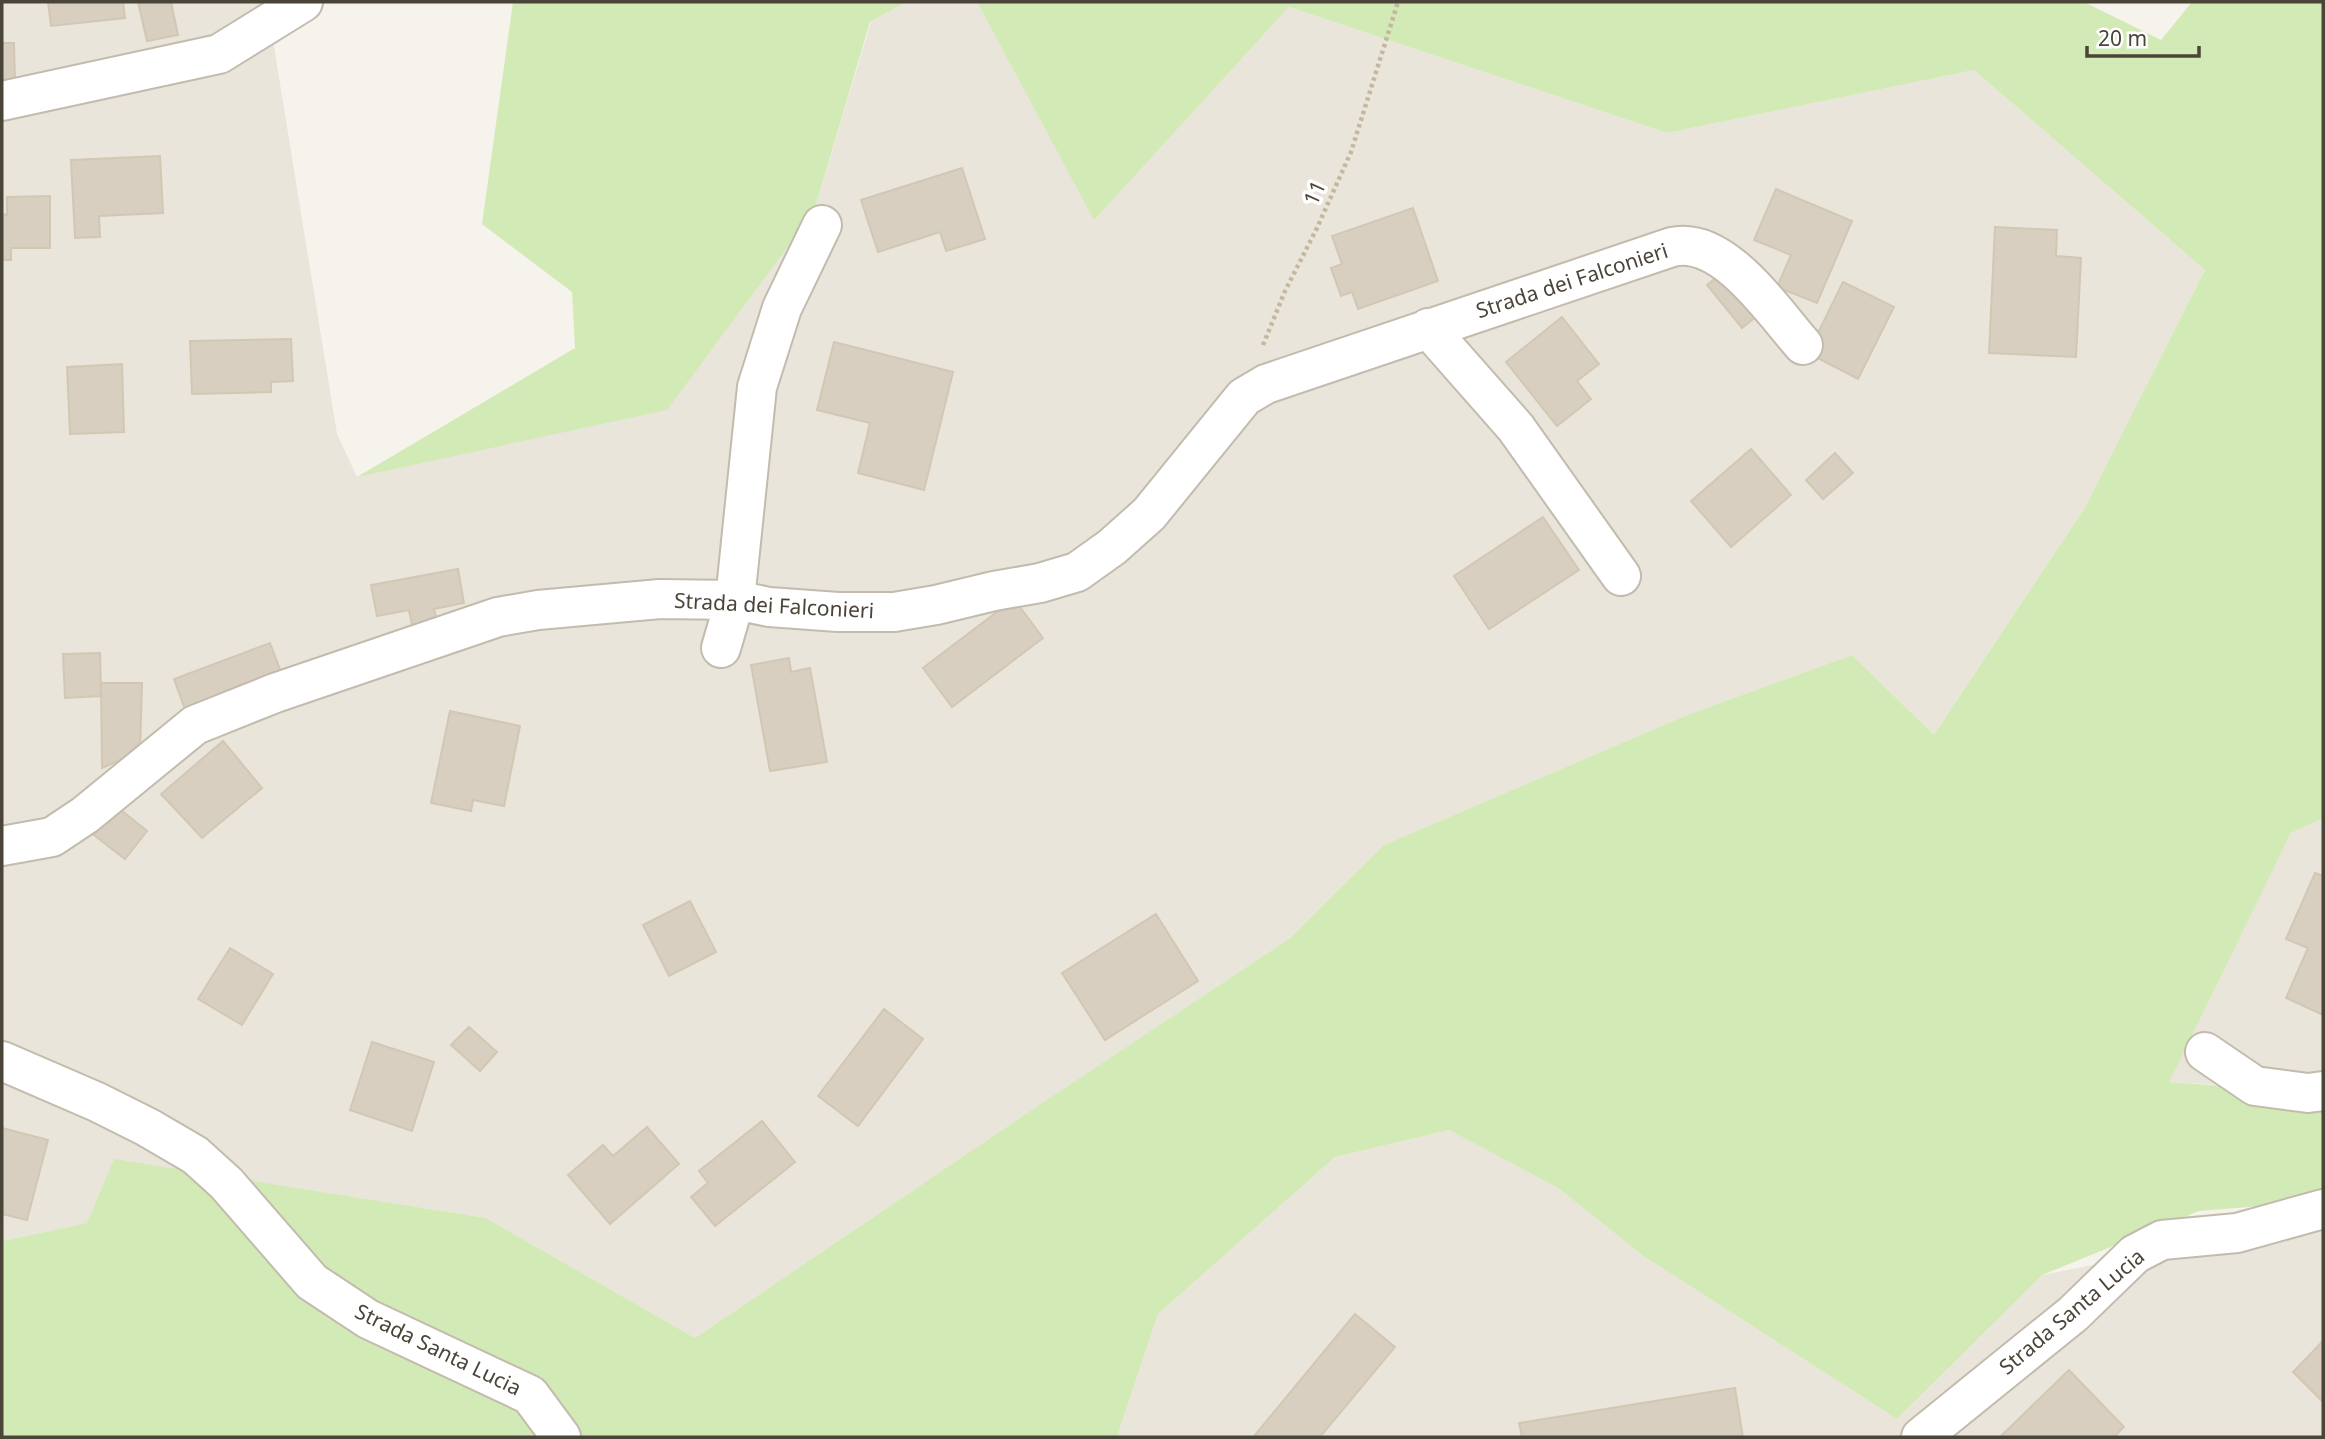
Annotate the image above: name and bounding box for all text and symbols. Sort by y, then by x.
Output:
scale bar [2087,14,2199,58]
text: 20 m [2098,24,2147,52]
street label: 11 [1296,176,1332,209]
street label: Strada dei Falconieri [1472,236,1671,324]
street label: Strada dei Falconieri [673,586,875,624]
street label: Strada Santa Lucia [1993,1242,2150,1380]
street label: Strada Santa Lucia [351,1297,526,1402]

